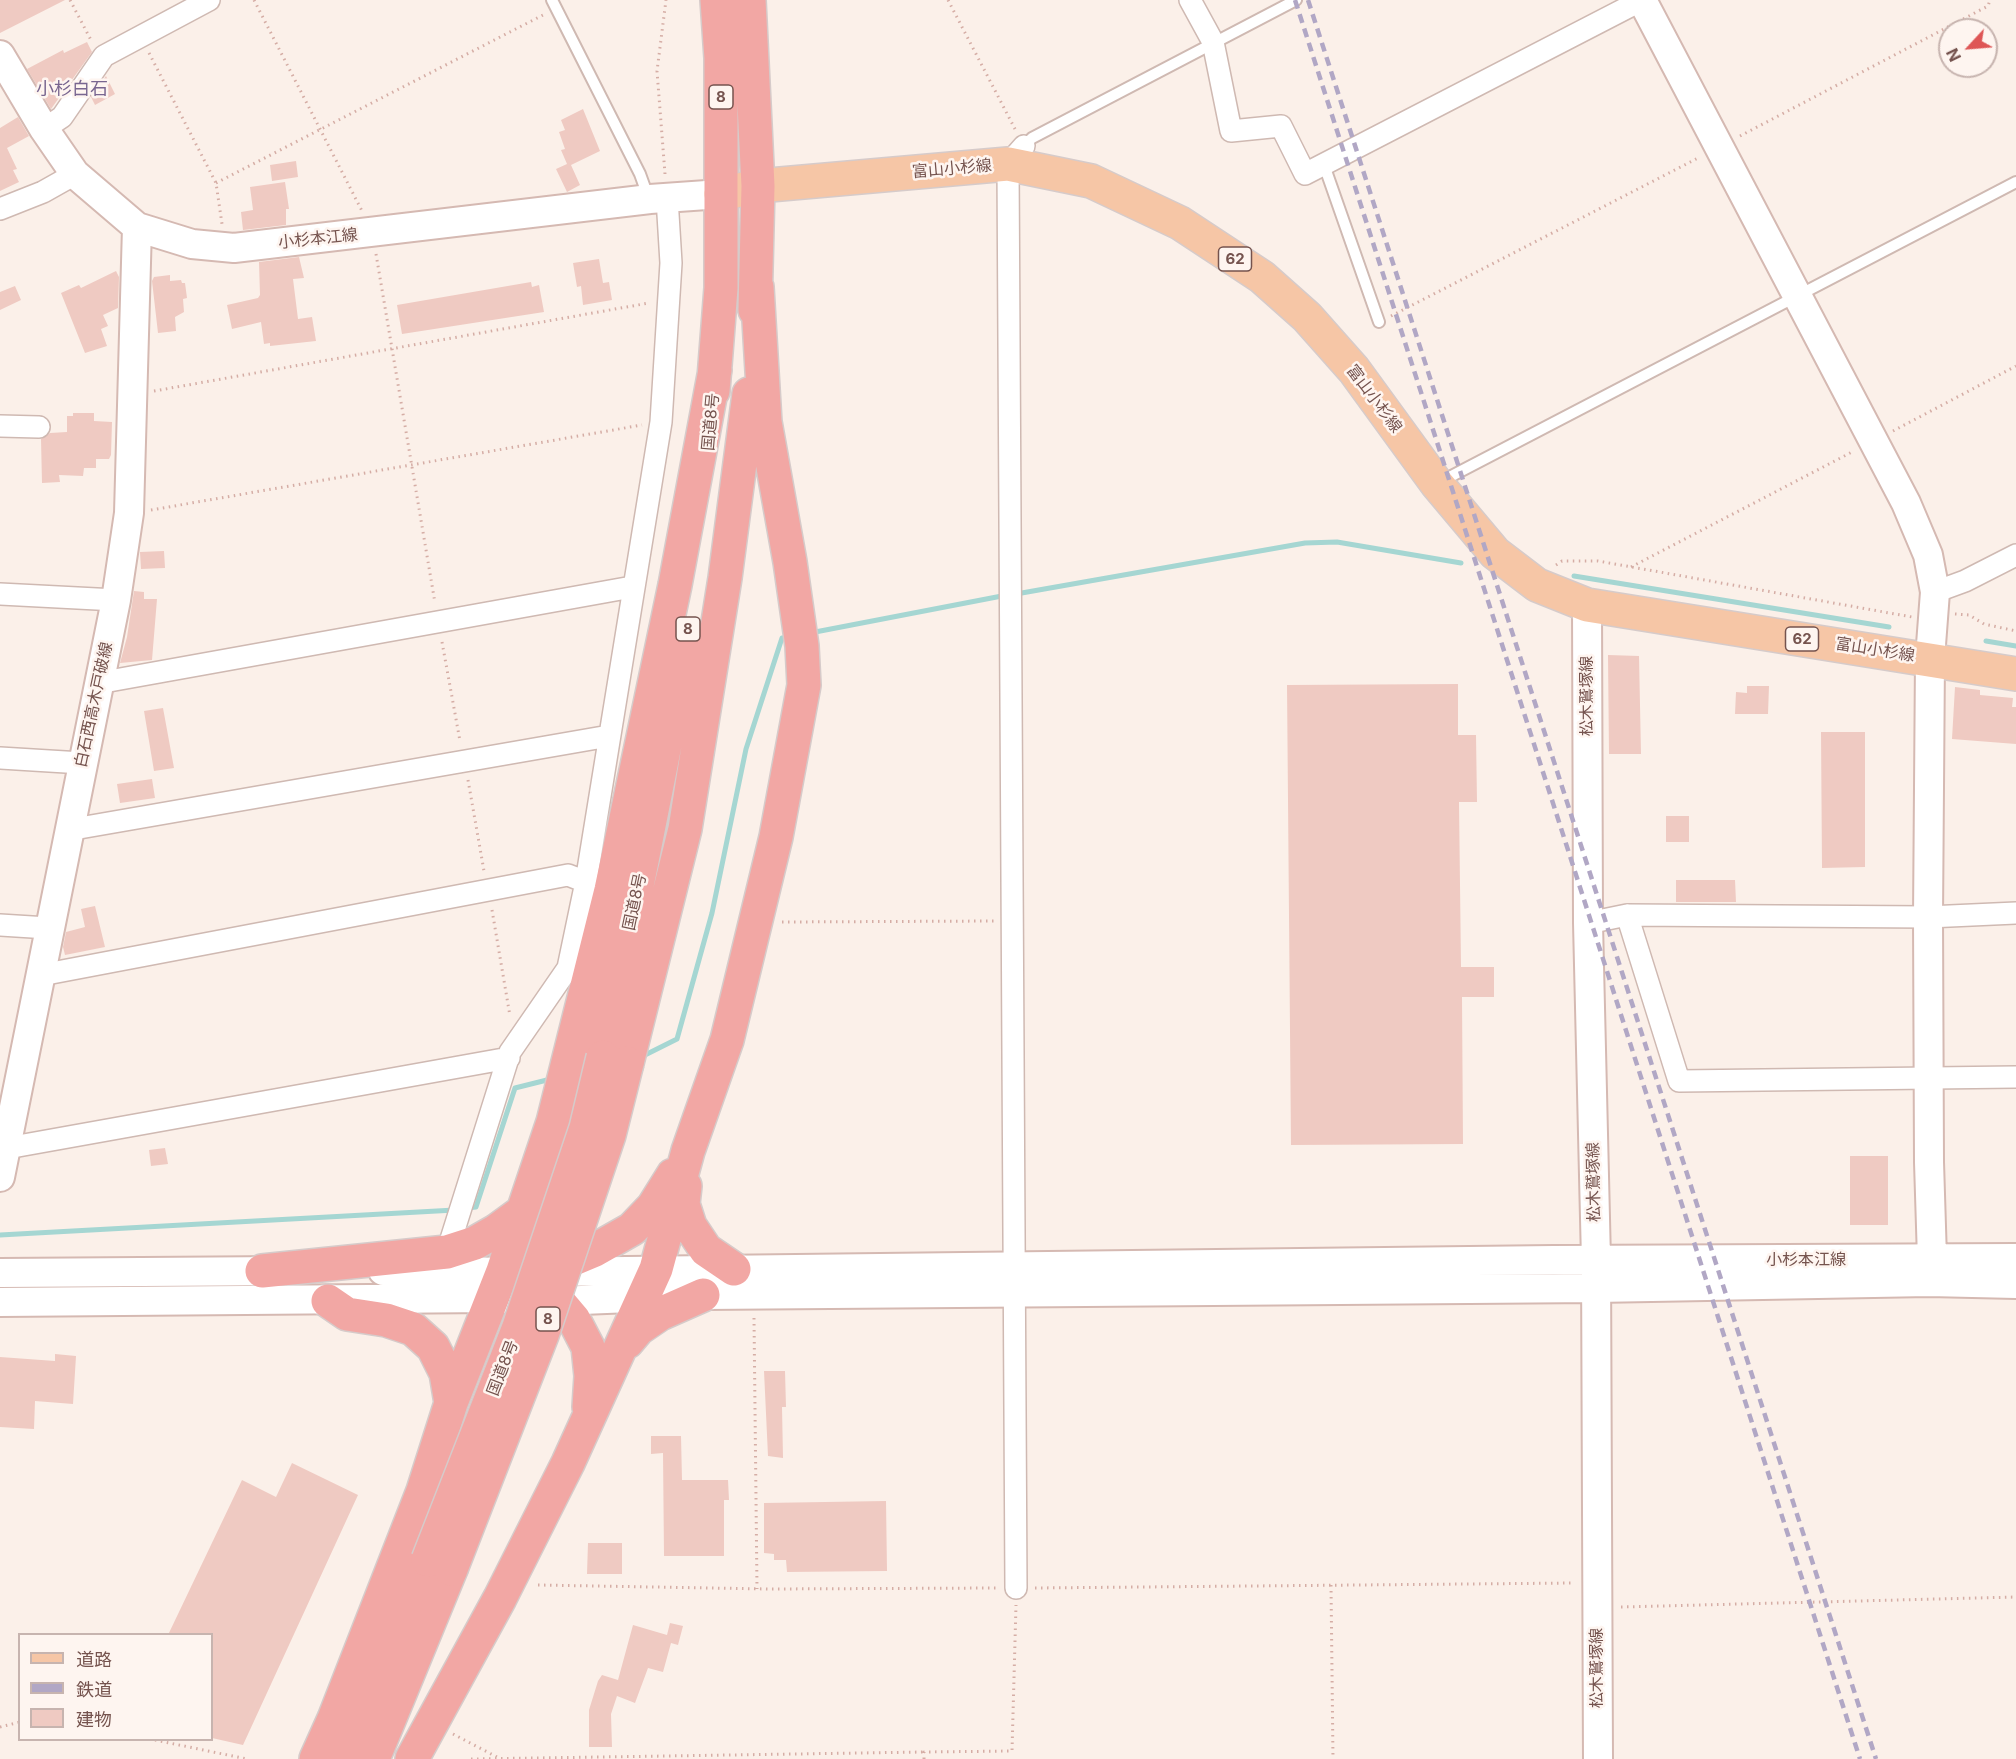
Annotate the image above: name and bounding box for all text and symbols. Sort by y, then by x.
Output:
north arrow [1938,18,1998,78]
text: N [1942,45,1965,65]
district label: 小杉白石 [36,79,108,101]
road number: 8 [709,85,733,109]
street label: 富山小杉線 [911,156,993,182]
street label: 小杉本江線 [277,225,359,253]
road number: 62 [1218,247,1252,271]
street label: 富山小杉線 [1342,361,1406,437]
street label: 国道8号 [699,392,723,452]
road number: 8 [676,617,700,641]
road number: 62 [1786,627,1818,651]
street label: 富山小杉線 [1834,634,1916,666]
street label: 白石西高木戸破線 [71,640,117,770]
street label: 松木鷲塚線 [1577,656,1597,736]
street label: 国道8号 [620,872,650,932]
street label: 松木鷲塚線 [1584,1142,1604,1222]
street label: 小杉本江線 [1766,1250,1846,1270]
road number: 8 [536,1307,560,1331]
street label: 国道8号 [484,1338,522,1398]
street label: 松木鷲塚線 [1587,1628,1607,1708]
legend [18,1633,213,1741]
text: 道路 [76,1649,112,1670]
text: 鉄道 [76,1679,112,1700]
text: 建物 [76,1709,112,1730]

